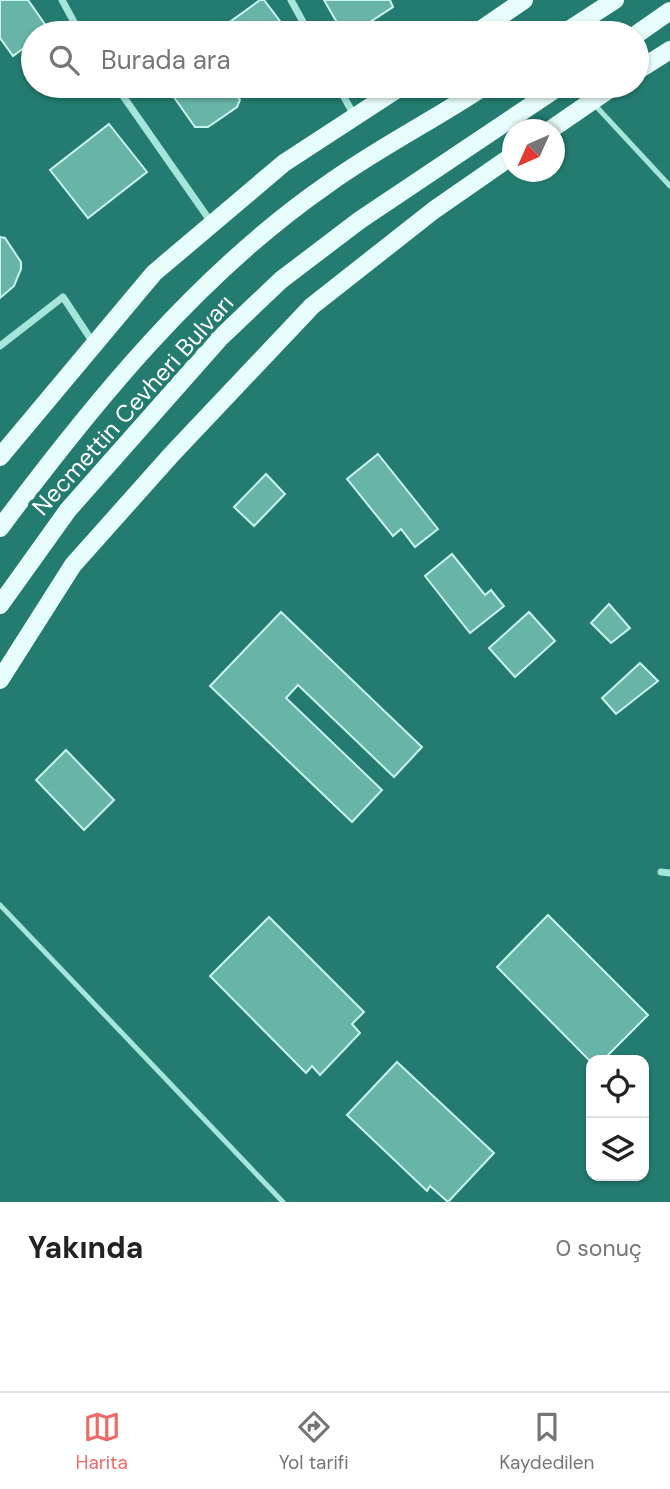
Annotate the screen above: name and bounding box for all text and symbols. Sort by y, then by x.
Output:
search box [21,21,649,98]
icon: search [45,41,83,79]
text: Burada ara [101,43,231,77]
north arrow [502,119,565,182]
street label: Necmettin Cevheri Bulvarı [25,288,240,522]
map controls [586,1055,649,1181]
button: locate [586,1055,649,1118]
button: layers [586,1118,649,1181]
text: Yakında [28,1228,143,1267]
text: 0 sonuç [555,1233,642,1263]
tab: Harita [75,1408,128,1475]
tab: Yol tarifi [279,1408,348,1475]
tab: Kaydedilen [499,1408,595,1475]

